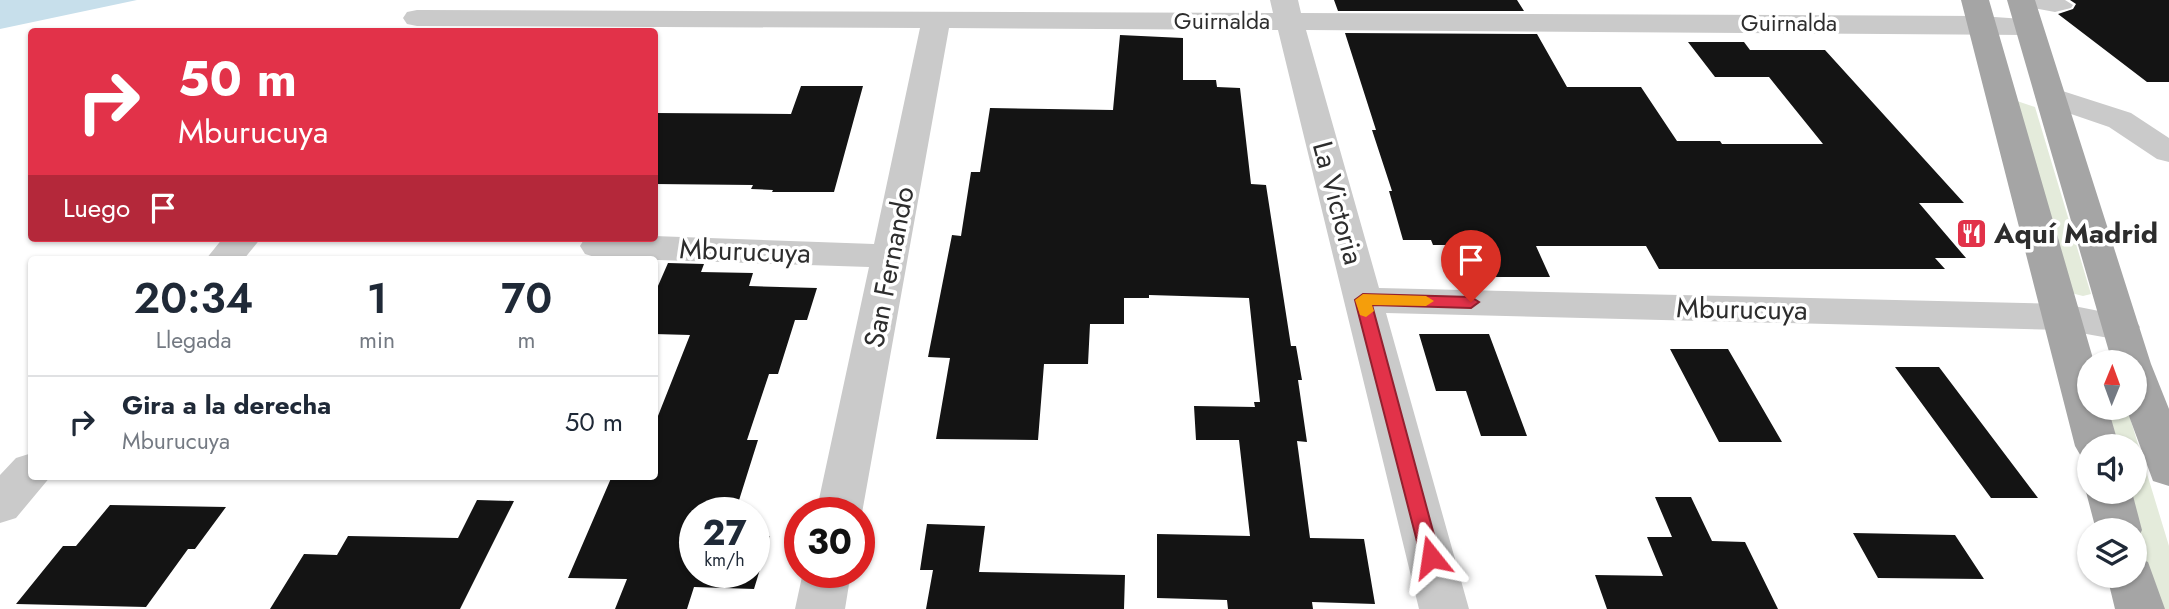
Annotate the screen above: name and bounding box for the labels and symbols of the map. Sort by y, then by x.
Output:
street label: Guirnalda [1174,4,1270,38]
street label: Guirnalda [1741,6,1837,40]
street label: La Victoria [1302,137,1374,269]
street label: San Fernando [853,183,925,351]
place label: Aquí Madrid [1993,213,2158,254]
restaurant icon: Aquí Madrid [1954,216,1988,250]
street label: Mburucuya [679,228,811,274]
pin [1441,230,1501,302]
street label: Mburucuya [1676,287,1808,331]
north arrow [2077,350,2147,420]
speed limit sign: 30 [784,497,875,588]
position arrow [1394,520,1468,594]

